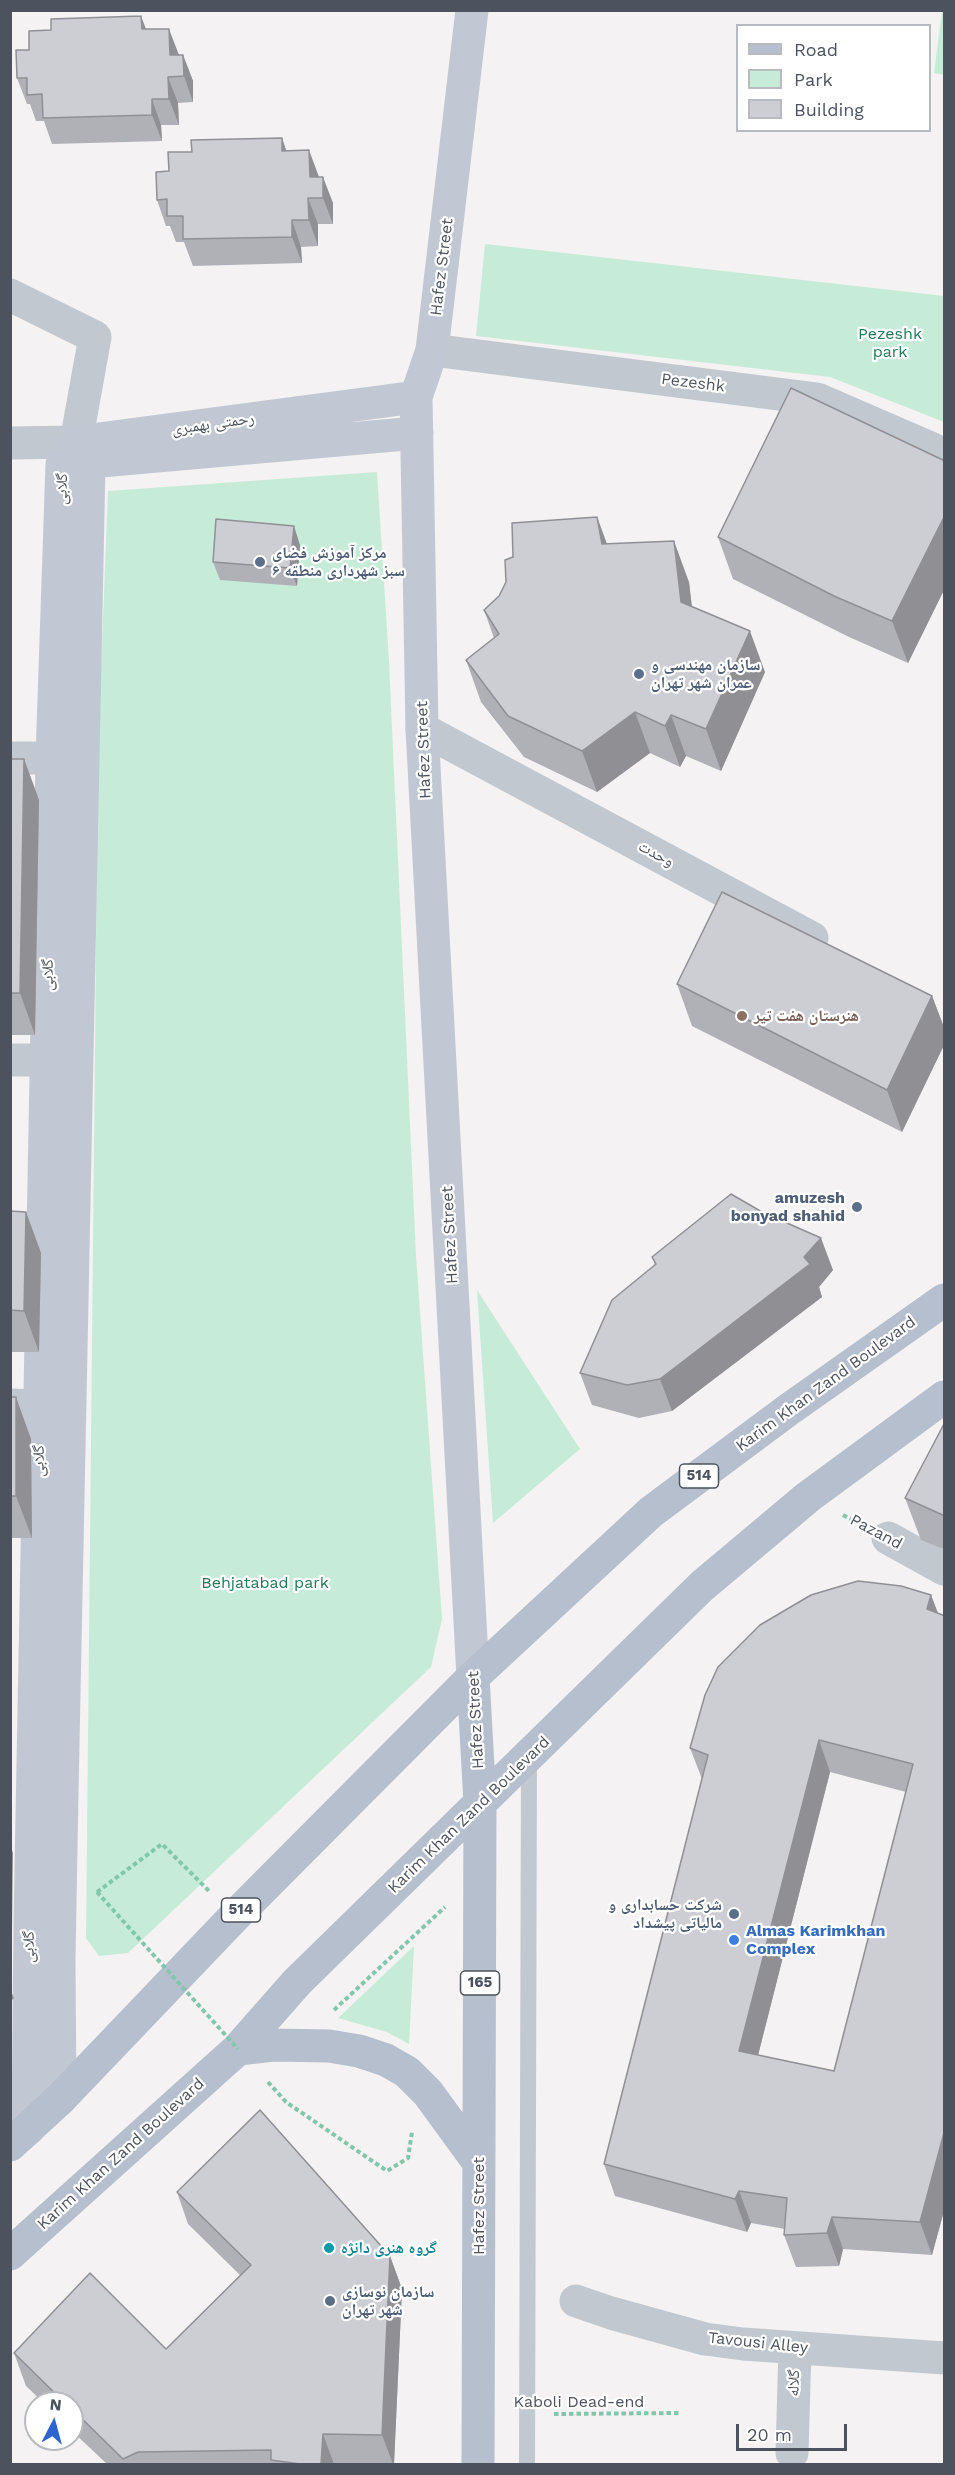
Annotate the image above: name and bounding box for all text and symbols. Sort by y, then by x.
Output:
legend [736,24,931,132]
text: Road [794,39,838,60]
text: Park [794,69,833,90]
text: Building [794,99,864,120]
street label: Hafez Street [426,217,458,317]
park label: Pezeshk park [858,324,922,362]
street label: Pezeshk [660,370,726,396]
street label: رحمتی بهمبری [170,409,256,439]
street label: گلابی [52,473,72,505]
place label: مرکز آموزش فضای سبز شهرداری منطقه ۶ [272,543,405,581]
marker: مرکز آموزش فضای سبز شهرداری منطقه ۶ [253,555,267,569]
place label: سازمان مهندسی و عمران شهر تهران [651,655,760,693]
marker: سازمان مهندسی و عمران شهر تهران [632,667,646,681]
street label: Hafez Street [413,701,435,799]
street label: وحدت [635,837,677,871]
street label: گلابی [38,959,58,991]
place label: هنرستان هفت تیر [754,1006,859,1026]
marker: هنرستان هفت تیر [735,1009,749,1023]
street label: Hafez Street [438,1186,462,1284]
place label: amuzesh bonyad shahid [731,1188,845,1226]
marker: amuzesh bonyad shahid [850,1200,864,1214]
street label: Karim Khan Zand Boulevard [732,1312,920,1456]
street label: گلابی [29,1445,49,1477]
road number: 514 [680,1464,718,1488]
street label: Pazand [847,1510,905,1554]
park label: Behjatabad park [201,1573,329,1593]
street label: Hafez Street [464,1671,488,1769]
street label: Karim Khan Zand Boulevard [384,1733,554,1897]
place label: شرکت حسابداری و مالیاتی پیشداد [608,1895,722,1933]
road number: 514 [222,1898,260,1922]
marker: شرکت حسابداری و مالیاتی پیشداد [727,1907,741,1921]
place label: Almas Karimkhan Complex [746,1921,885,1959]
street label: گلابی [19,1931,39,1963]
marker: Almas Karimkhan Complex [727,1933,741,1947]
road number: 165 [460,1971,500,1995]
street label: Karim Khan Zand Boulevard [34,2074,208,2234]
street label: Hafez Street [469,2157,489,2255]
place label: گروه هنری دانژه [341,2238,437,2258]
marker: گروه هنری دانژه [322,2241,336,2255]
place label: سازمان نوسازی شهر تهران [342,2282,434,2320]
marker: سازمان نوسازی شهر تهران [323,2294,337,2308]
street label: Tavousi Alley [707,2328,809,2358]
street label: گلاله [784,2369,804,2397]
north arrow [24,2391,84,2451]
street label: Kaboli Dead-end [514,2392,644,2412]
text: N [49,2395,63,2415]
scale bar [739,2412,850,2450]
text: 20 m [747,2424,792,2445]

